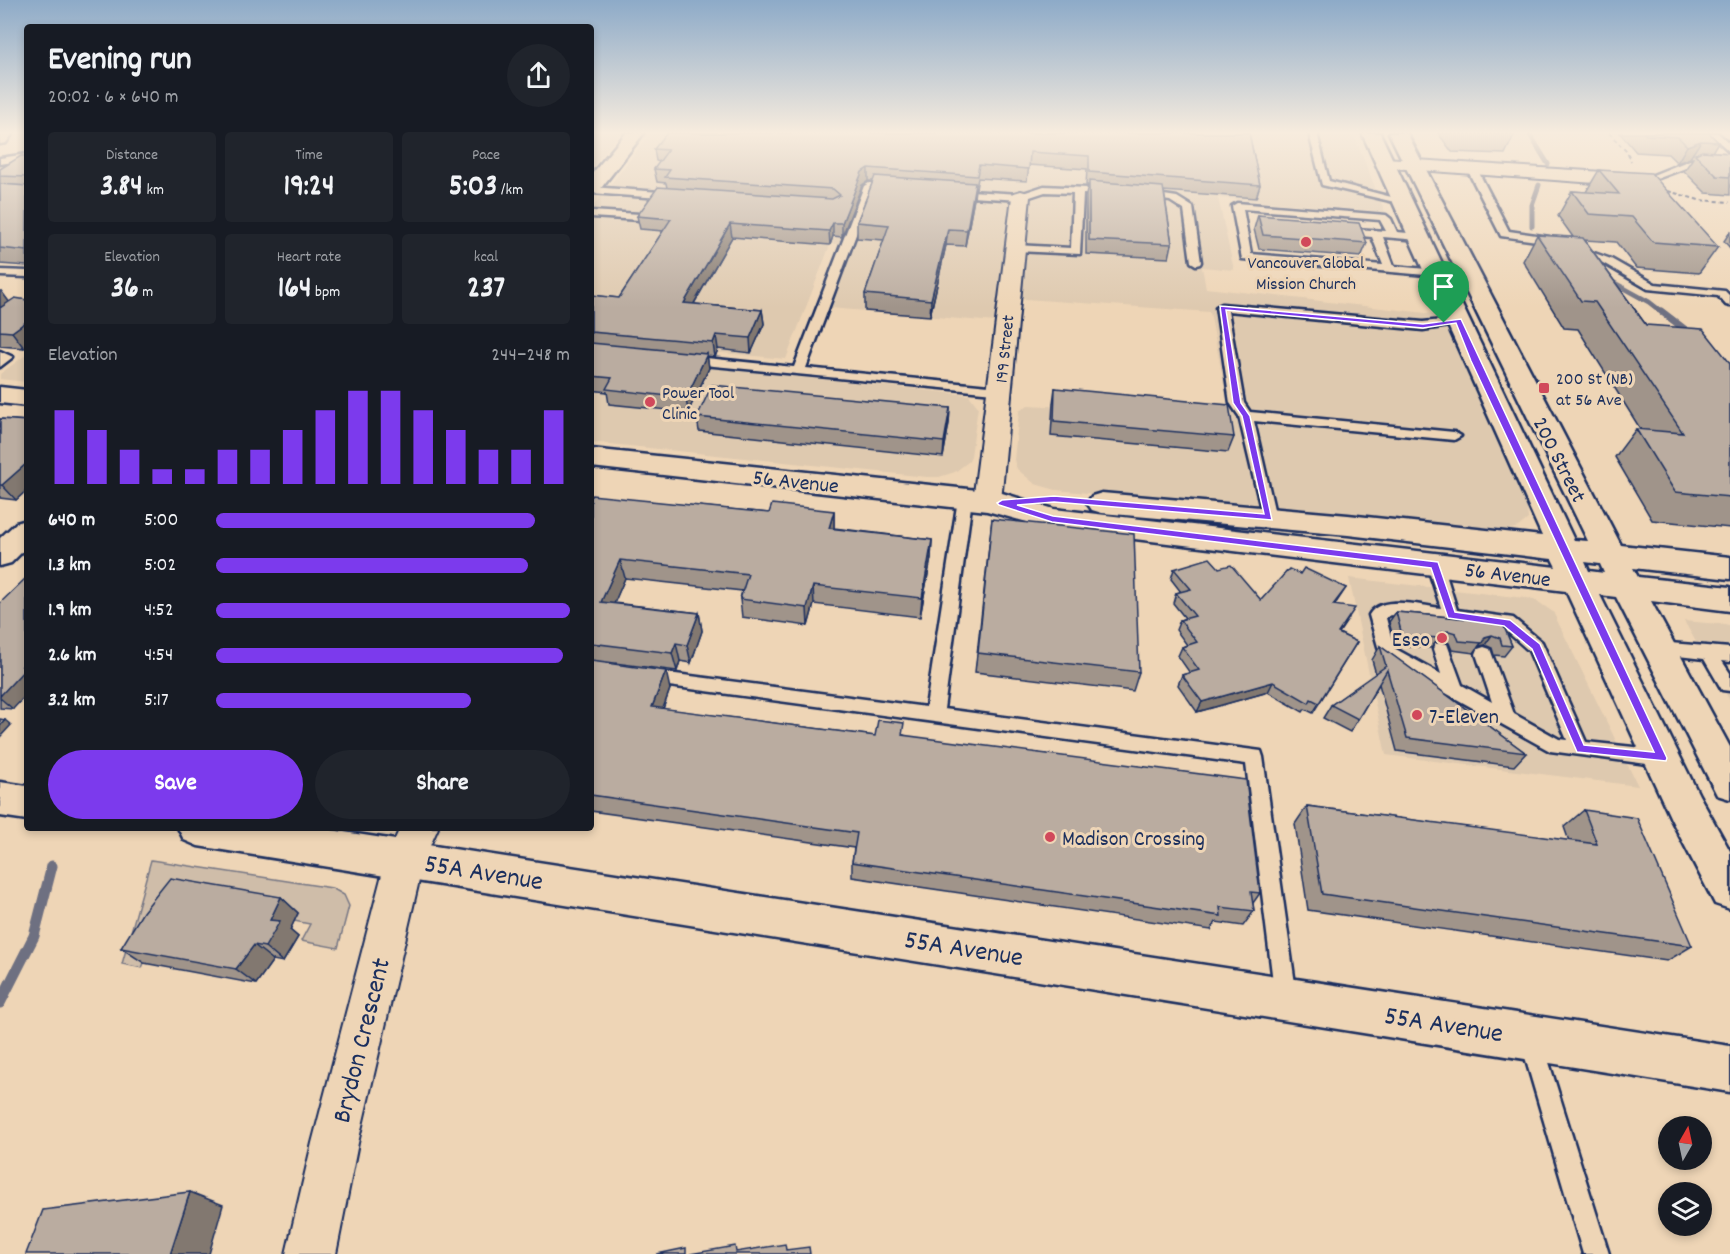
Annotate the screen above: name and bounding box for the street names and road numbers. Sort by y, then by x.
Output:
street label: 199 Street [990,314,1023,385]
street label: 200 Street [1523,413,1593,509]
street label: 56 Avenue [751,464,840,503]
street label: 56 Avenue [1463,556,1552,597]
street label: 55A Avenue [421,846,546,903]
street label: 55A Avenue [901,922,1026,979]
street label: Brydon Crescent [324,954,403,1127]
street label: 55A Avenue [1381,998,1506,1055]

